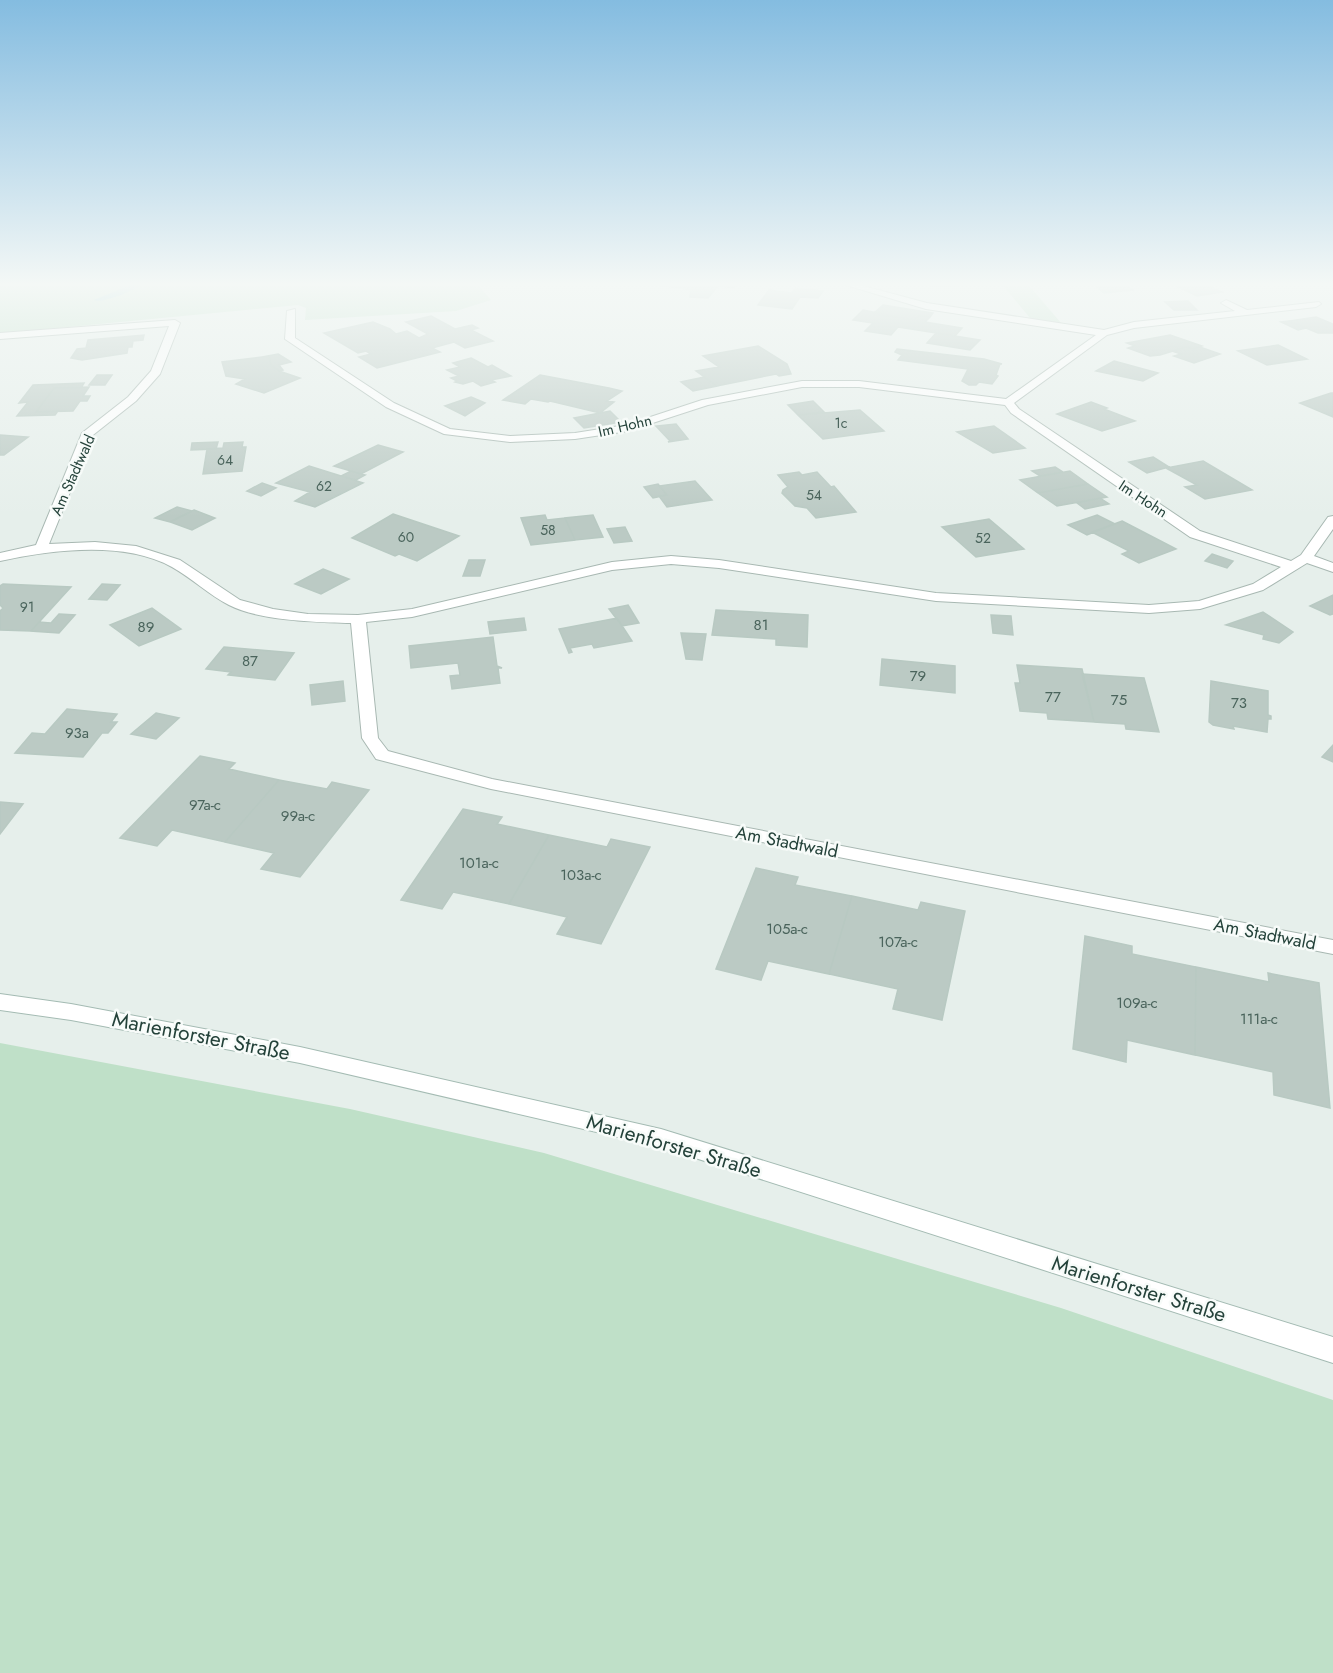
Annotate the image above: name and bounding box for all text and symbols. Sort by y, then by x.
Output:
street label: Im Hohn [596,409,654,443]
house number: 1c [835,413,848,433]
street label: Am Stadtwald [45,431,101,519]
house number: 64 [217,450,233,470]
street label: Im Hohn [1114,475,1172,523]
house number: 62 [316,476,332,496]
house number: 54 [806,485,822,505]
house number: 58 [540,520,556,540]
house number: 60 [398,527,414,547]
house number: 52 [975,528,991,548]
house number: 91 [20,597,34,617]
house number: 81 [754,614,768,636]
house number: 89 [138,616,154,638]
house number: 87 [242,650,258,672]
house number: 79 [910,665,926,687]
house number: 77 [1045,686,1061,708]
house number: 75 [1111,689,1127,711]
house number: 73 [1231,692,1247,714]
house number: 93a [65,722,89,744]
house number: 97a-c [189,794,221,816]
house number: 99a-c [281,805,315,827]
street label: Am Stadtwald [733,819,841,865]
house number: 101a-c [459,852,499,874]
house number: 103a-c [560,864,602,886]
street label: Am Stadtwald [1211,911,1319,957]
house number: 105a-c [766,918,808,940]
house number: 107a-c [878,931,918,953]
house number: 109a-c [1116,992,1158,1014]
street label: Marienforster Straße [109,1004,293,1068]
house number: 111a-c [1240,1008,1278,1030]
street label: Marienforster Straße [583,1107,765,1185]
street label: Marienforster Straße [1048,1248,1230,1330]

